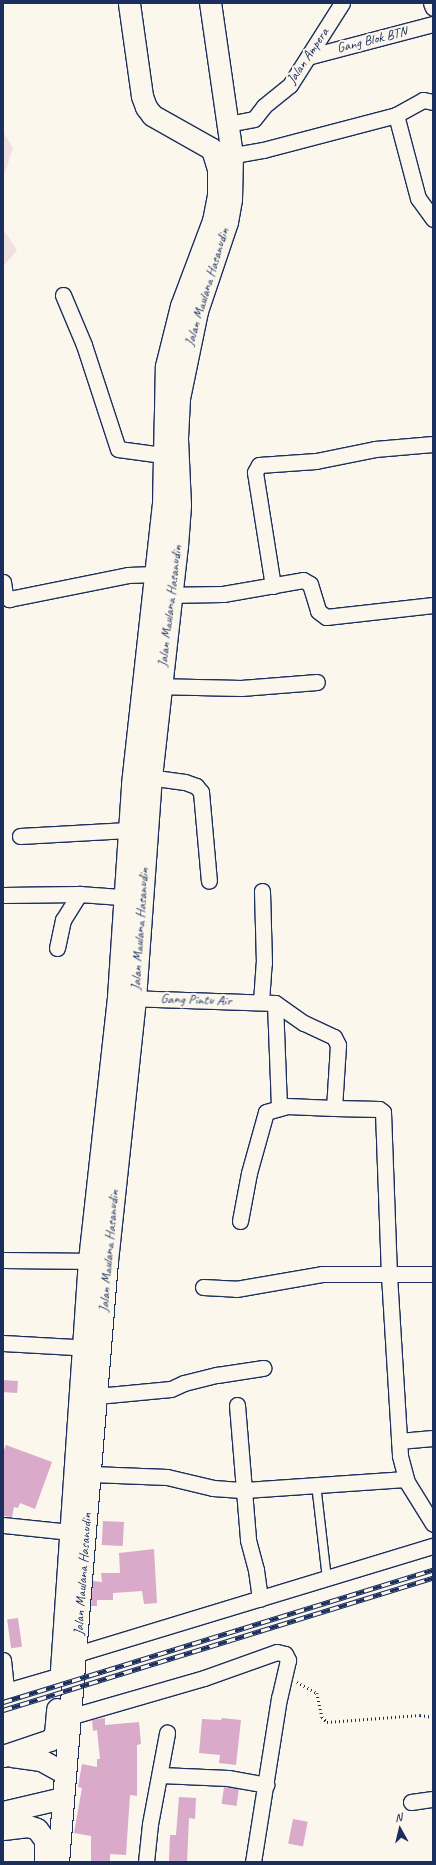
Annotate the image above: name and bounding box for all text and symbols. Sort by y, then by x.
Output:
street label: Gang Blok BTN [335,23,409,57]
street label: Jalan Ampera [283,25,333,87]
street label: Jalan Maulana Hasanudin [181,225,233,349]
street label: Jalan Maulana Hasanudin [154,544,186,668]
street label: Jalan Maulana Hasanudin [127,867,153,991]
street label: Gang Pintu Air [160,990,232,1010]
street label: Jalan Maulana Hasanudin [95,1189,123,1313]
street label: Jalan Maulana Hasanudin [70,1512,96,1636]
north arrow [380,1809,420,1849]
text: N [394,1810,403,1825]

